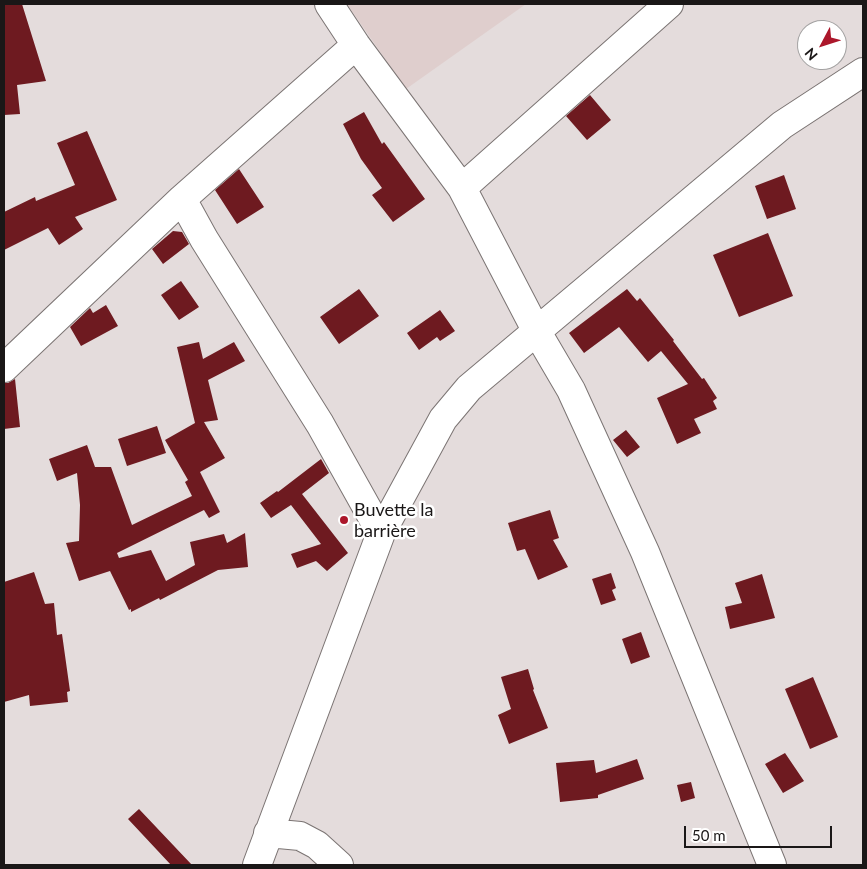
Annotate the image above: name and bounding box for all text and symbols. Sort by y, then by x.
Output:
north arrow [797,20,847,70]
text: N [801,45,821,64]
place label: Buvette la barrière [354,499,434,542]
marker: Buvette la barrière [338,514,350,526]
scale bar [687,816,834,848]
text: 50 m [692,826,726,844]

